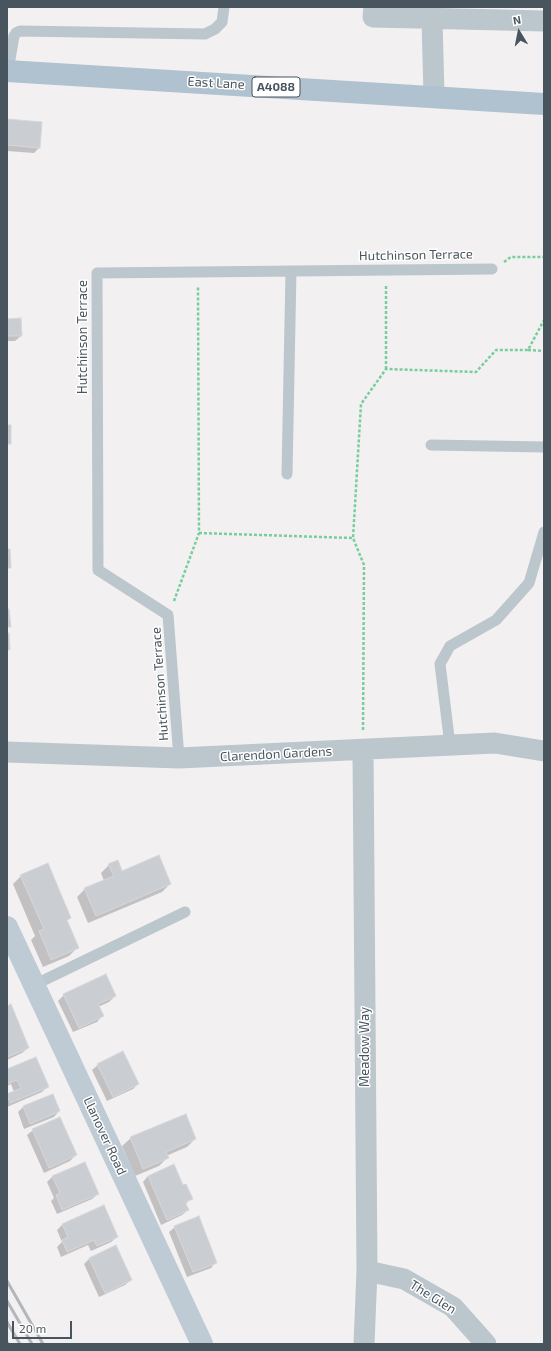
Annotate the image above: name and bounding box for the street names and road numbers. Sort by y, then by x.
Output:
street label: East Lane [187,74,245,92]
road number: A4088 [252,77,300,97]
street label: Hutchinson Terrace [359,246,473,264]
street label: Hutchinson Terrace [75,280,91,394]
street label: Hutchinson Terrace [148,627,172,741]
street label: Clarendon Gardens [220,743,332,765]
street label: Meadow Way [357,1007,373,1087]
street label: Llanover Road [80,1094,130,1178]
street label: The Glen [407,1277,459,1317]

